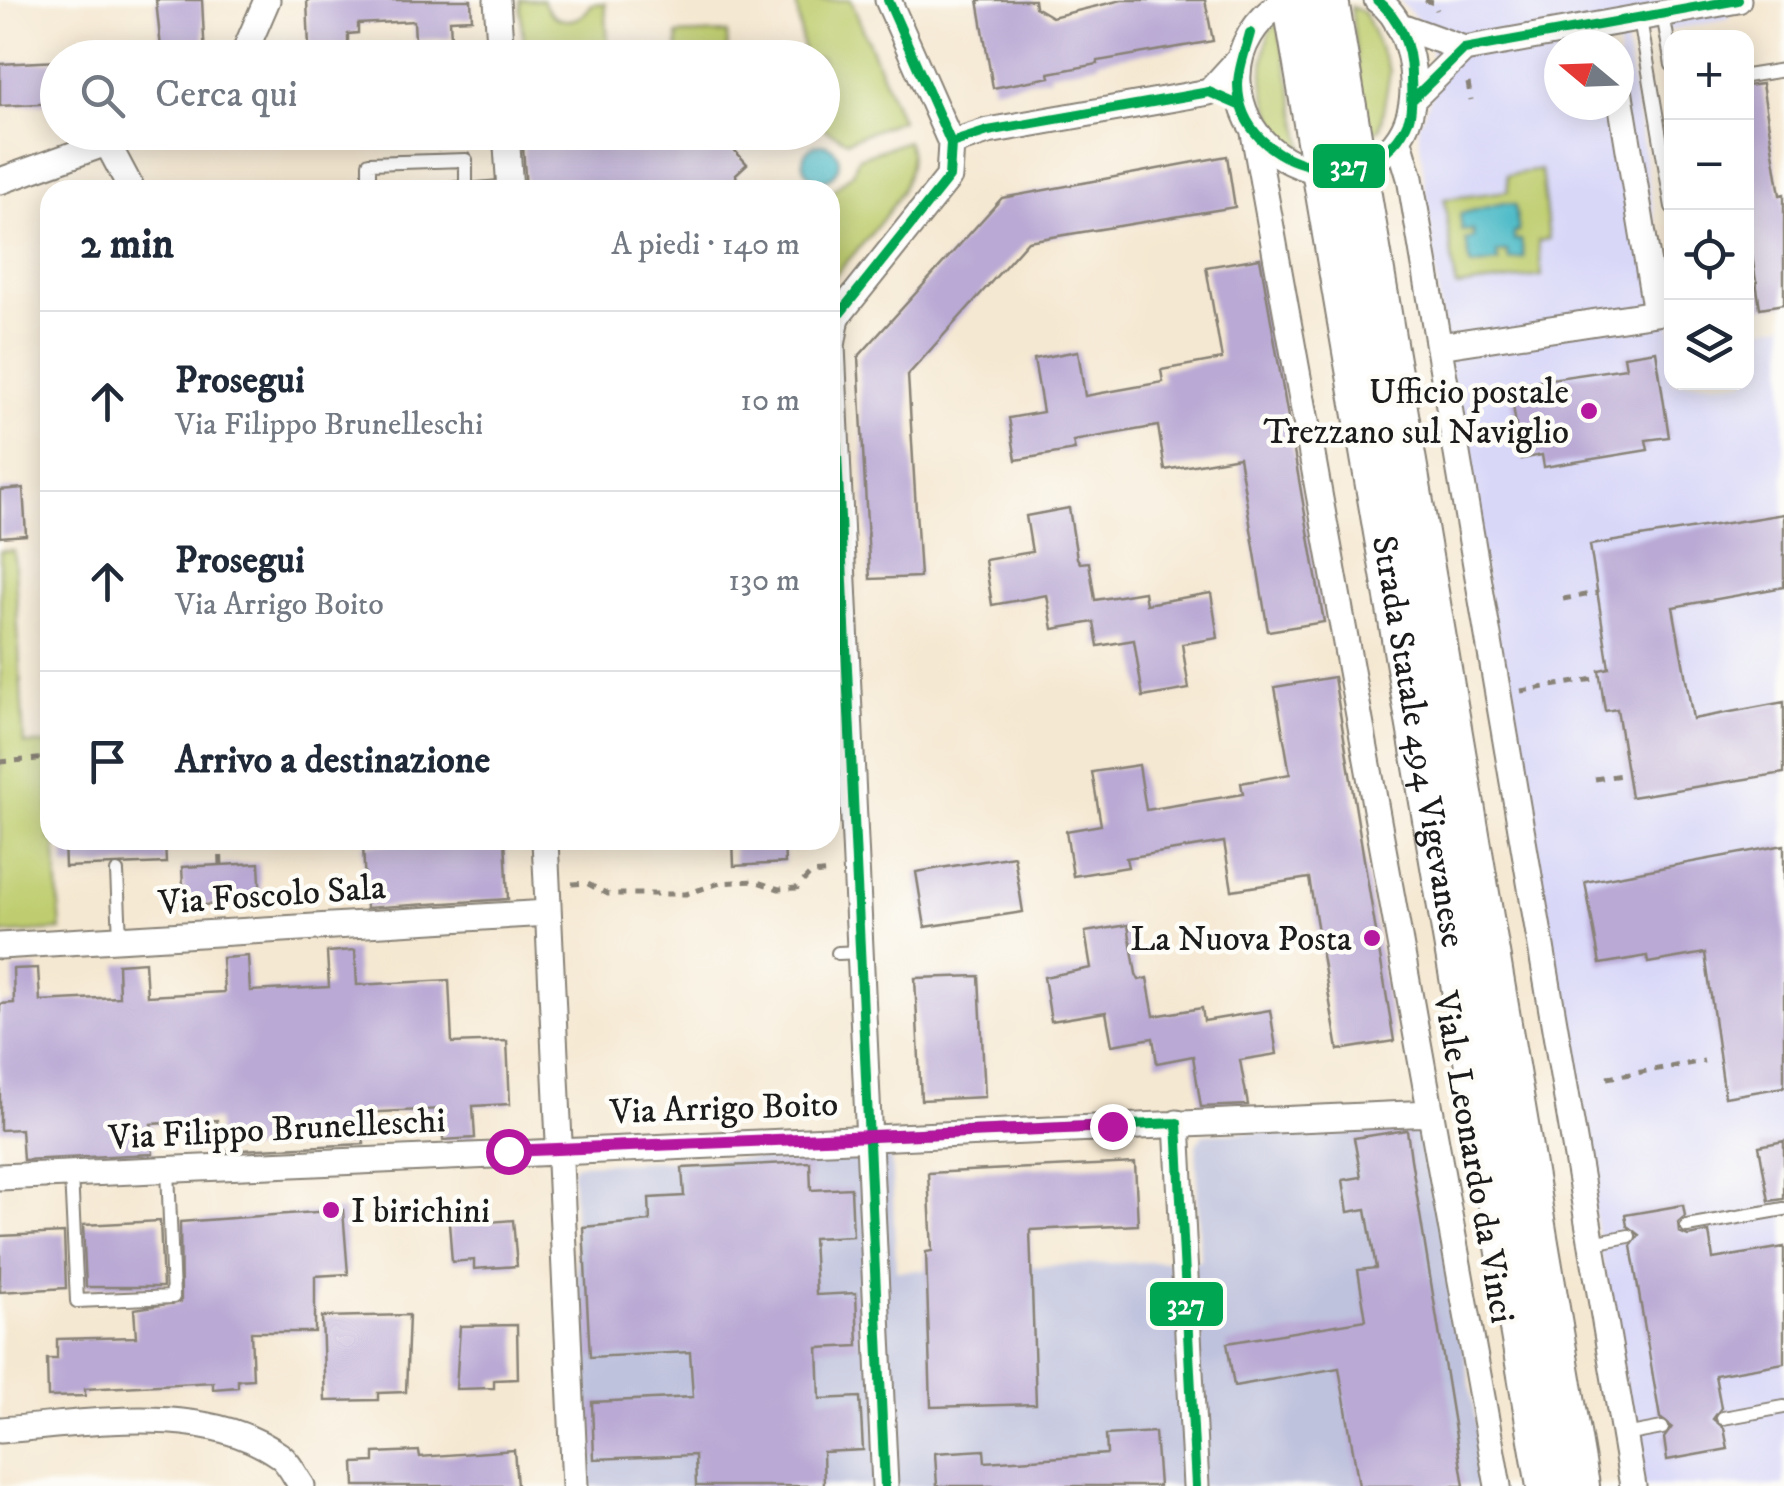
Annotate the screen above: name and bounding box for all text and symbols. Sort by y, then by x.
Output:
north arrow [1544,30,1634,120]
map controls [1664,30,1754,390]
button: + [1664,30,1754,120]
search box [40,40,840,150]
icon: search [75,68,130,123]
text: Cerca qui [155,71,298,119]
button: − [1664,120,1754,210]
line badge: 327 [1311,142,1387,190]
text: 327 [1330,149,1368,184]
button: locate [1664,210,1754,300]
text: 2 min [80,219,174,271]
text: A piedi · 140 m [611,225,800,265]
button: layers [1664,300,1754,390]
text: Prosegui [175,357,305,405]
place label: Ufficio postale Trezzano sul Naviglio [1263,371,1569,455]
icon: ahead [80,374,135,429]
text: 10 m [740,381,800,421]
marker: Ufficio postale Trezzano sul Naviglio [1578,400,1600,422]
text: Via Filippo Brunelleschi [175,405,483,445]
street label: Strada Statale 494 Vigevanese [1361,532,1475,951]
text: Prosegui [175,537,305,585]
icon: ahead [80,554,135,609]
text: 130 m [728,561,800,601]
text: Via Arrigo Boito [175,585,384,625]
icon: arrive [80,734,135,789]
text: Arrivo a destinazione [175,737,490,785]
street label: Via Foscolo Sala [156,866,387,926]
place label: La Nuova Posta [1130,918,1352,962]
marker: La Nuova Posta [1361,927,1383,949]
street label: Viale Leonardo da Vinci [1422,987,1524,1327]
street label: Via Arrigo Boito [608,1083,839,1135]
street label: Via Filippo Brunelleschi [107,1099,447,1161]
route end [1090,1104,1136,1150]
route start [486,1129,532,1175]
place label: I birichini [351,1190,490,1234]
marker: I birichini [320,1199,342,1221]
line badge: 327 [1148,1280,1225,1328]
text: 327 [1167,1288,1205,1323]

